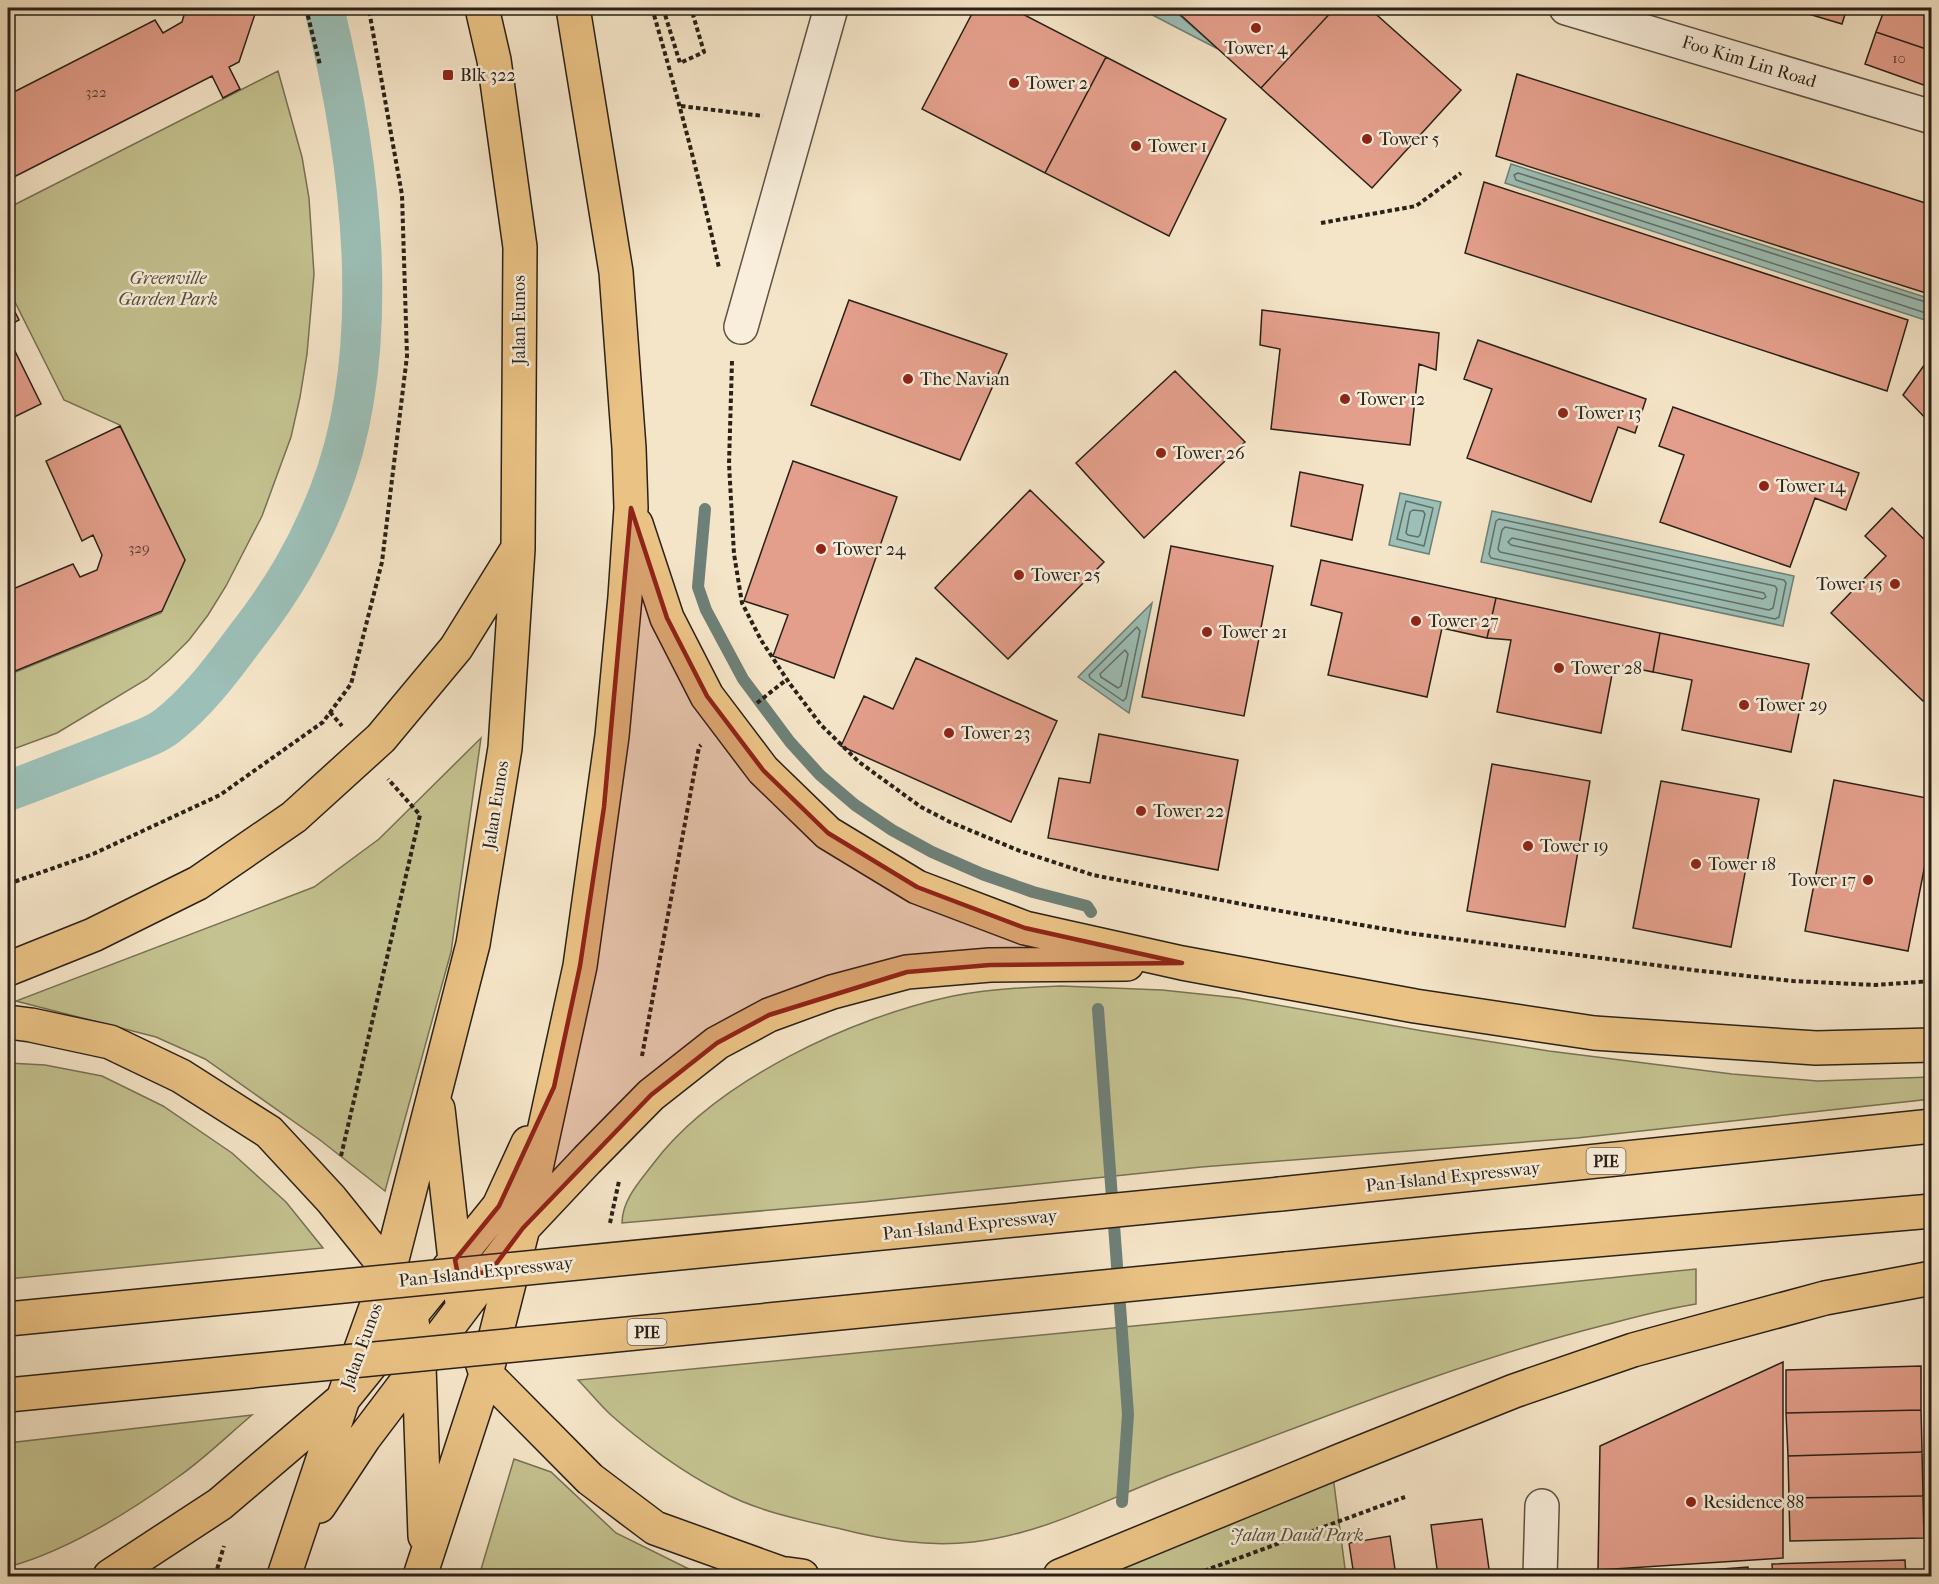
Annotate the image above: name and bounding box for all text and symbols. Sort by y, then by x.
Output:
marker: Tower 4 [1249,21,1263,35]
street label: Foo Kim Lin Road [1679,32,1819,92]
place label: Tower 4 [1224,38,1288,59]
house number: 10 [1892,49,1906,67]
place label: Blk 322 [460,65,516,86]
marker: Blk 322 [441,68,455,82]
place label: Tower 2 [1026,73,1088,94]
marker: Tower 2 [1007,76,1021,90]
house number: 322 [85,83,107,101]
place label: Tower 5 [1379,129,1440,150]
marker: Tower 5 [1360,132,1374,146]
place label: Tower 1 [1148,136,1207,157]
marker: Tower 1 [1129,139,1143,153]
park label: Greenville Garden Park [118,268,218,310]
street label: Jalan Eunos [509,275,530,367]
place label: The Navian [920,369,1010,390]
marker: The Navian [901,372,915,386]
place label: Tower 12 [1357,389,1425,410]
marker: Tower 12 [1338,392,1352,406]
place label: Tower 13 [1575,403,1642,424]
marker: Tower 13 [1556,406,1570,420]
place label: Tower 26 [1173,443,1245,464]
marker: Tower 26 [1154,446,1168,460]
place label: Tower 14 [1776,476,1846,497]
marker: Tower 14 [1757,479,1771,493]
house number: 329 [128,539,150,557]
place label: Tower 24 [833,539,906,560]
marker: Tower 24 [814,542,828,556]
place label: Tower 25 [1031,565,1101,586]
marker: Tower 25 [1012,568,1026,582]
place label: Tower 15 [1816,574,1883,595]
marker: Tower 15 [1888,577,1902,591]
place label: Tower 27 [1428,611,1499,632]
marker: Tower 27 [1409,614,1423,628]
place label: Tower 21 [1219,622,1287,643]
marker: Tower 21 [1200,625,1214,639]
place label: Tower 28 [1571,658,1642,679]
marker: Tower 28 [1552,661,1566,675]
place label: Tower 29 [1756,695,1827,716]
marker: Tower 29 [1737,698,1751,712]
place label: Tower 23 [961,723,1030,744]
marker: Tower 23 [942,726,956,740]
street label: Jalan Eunos [478,759,513,853]
place label: Tower 22 [1153,801,1224,822]
marker: Tower 22 [1134,804,1148,818]
place label: Tower 19 [1540,836,1609,857]
marker: Tower 19 [1521,839,1535,853]
place label: Tower 18 [1708,854,1776,875]
marker: Tower 18 [1689,857,1703,871]
place label: Tower 17 [1788,870,1856,891]
marker: Tower 17 [1861,873,1875,887]
road number: PIE [1586,1148,1626,1174]
street label: Pan-Island Expressway [1365,1157,1543,1197]
street label: Pan-Island Expressway [882,1205,1060,1245]
street label: Pan-Island Expressway [398,1252,576,1292]
street label: Jalan Eunos [336,1300,387,1394]
road number: PIE [628,1319,666,1345]
place label: Residence 88 [1703,1492,1804,1513]
marker: Residence 88 [1684,1495,1698,1509]
park label: Jalan Daud Park [1230,1525,1364,1546]

